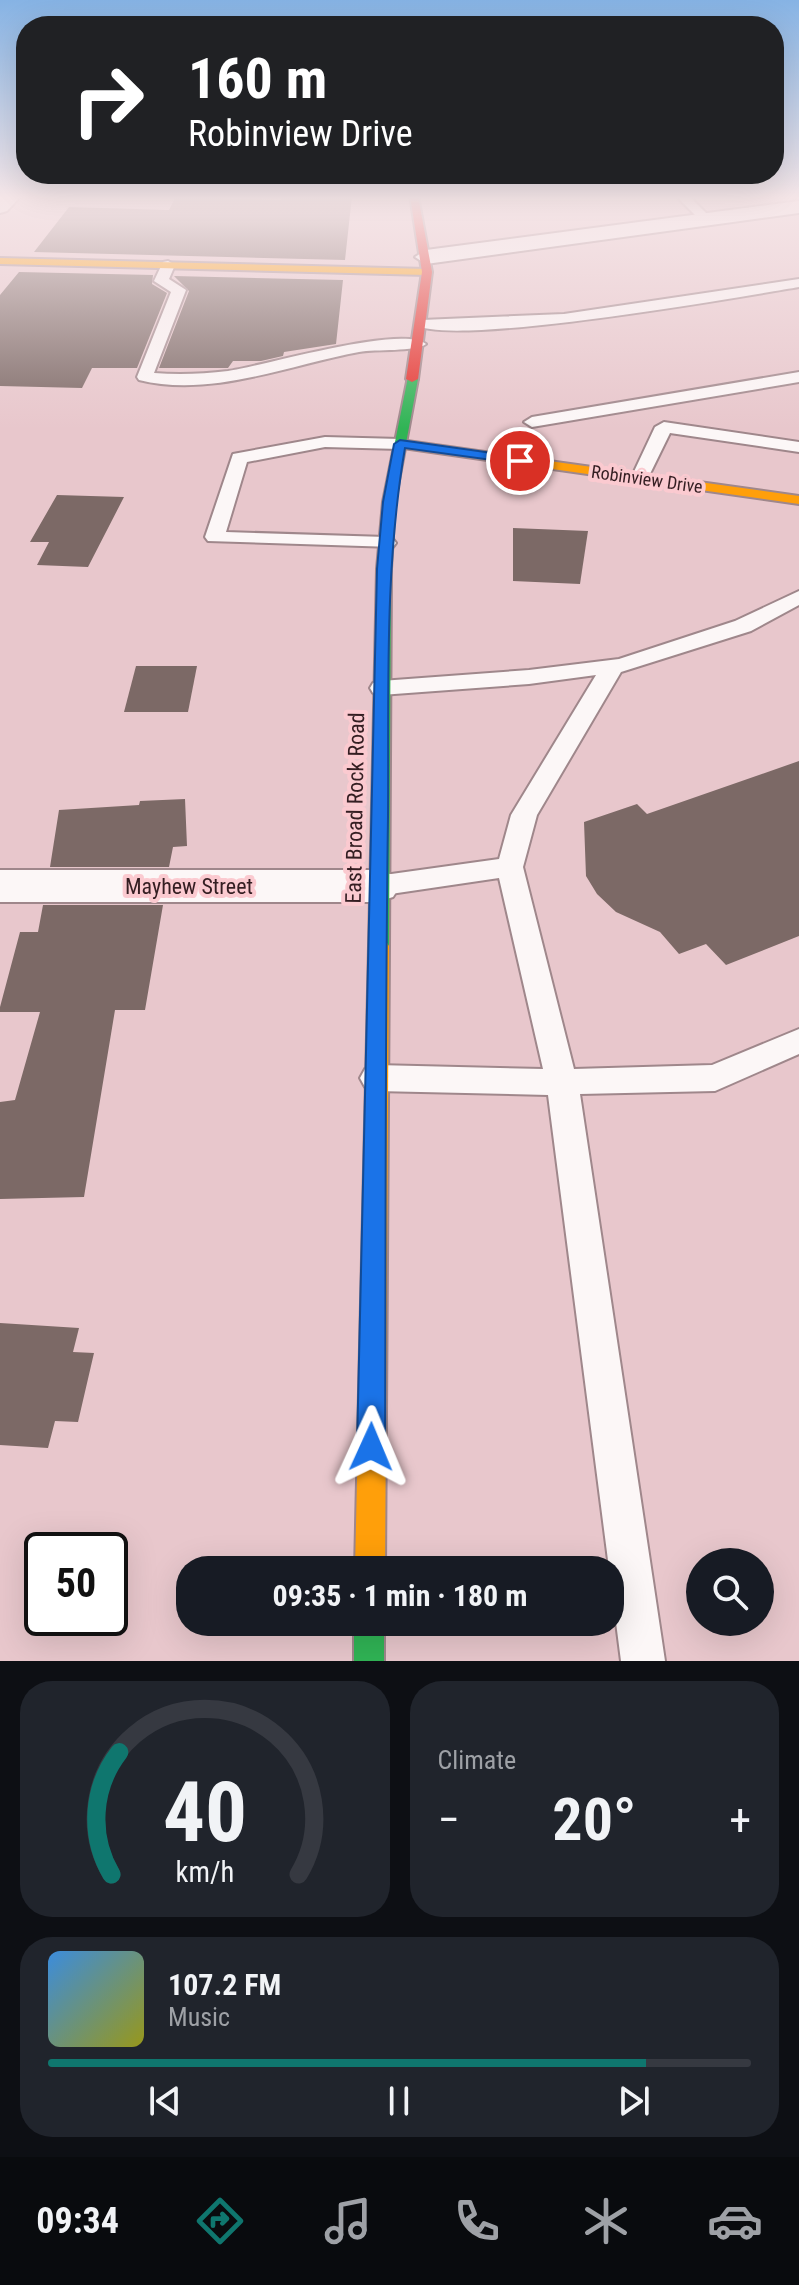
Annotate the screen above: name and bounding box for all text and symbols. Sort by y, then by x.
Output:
text: 160 m [188,46,327,112]
icon: right [56,48,160,152]
text: Robinview Drive [188,113,413,155]
pin [486,427,554,495]
icon: arrive [498,439,542,483]
street label: Robinview Drive [590,461,704,497]
street label: East Broad Rock Road [341,712,369,904]
street label: Mayhew Street [125,874,253,899]
position arrow [329,1405,413,1489]
speed limit sign: 50 [24,1532,128,1636]
map controls [686,1548,774,1636]
button: search [686,1548,774,1636]
text: 09:35 · 1 min · 180 m [273,1578,527,1613]
text: Climate [438,1745,516,1775]
text: 40 [163,1764,247,1861]
text: 20° [552,1784,636,1855]
text: − [438,1794,460,1846]
text: + [729,1794,751,1846]
text: km/h [175,1855,234,1889]
text: 107.2 FM [168,1967,281,2002]
text: Music [168,2002,230,2032]
icon: previous [143,2079,187,2123]
icon: pause [377,2079,421,2123]
icon: next [612,2079,656,2123]
icon: directions [192,2193,248,2249]
icon: music [320,2193,376,2249]
icon: phone [449,2193,505,2249]
icon: climate [578,2193,634,2249]
icon: car [707,2193,763,2249]
text: 09:34 [36,2200,119,2242]

